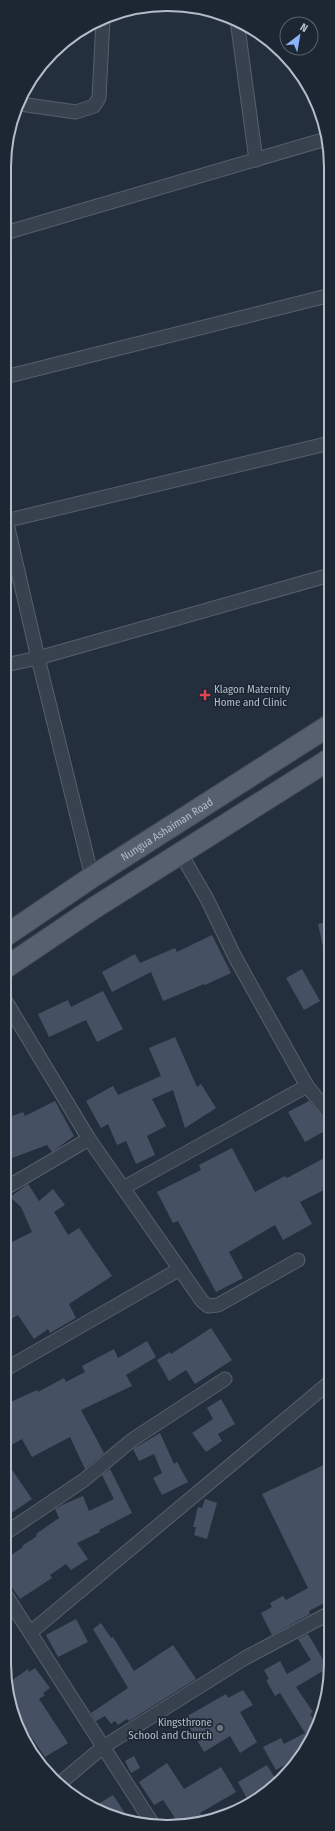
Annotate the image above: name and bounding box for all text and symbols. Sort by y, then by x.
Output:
north arrow [279,16,319,56]
text: N [298,21,310,35]
place label: Klagon Maternity Home and Clinic [214,683,290,709]
marker: Klagon Maternity Home and Clinic [199,689,211,701]
street label: Nungua Ashaiman Road [119,795,216,864]
place label: Kingsthrone School and Church [128,1716,212,1742]
marker: Kingsthrone School and Church [215,1723,225,1733]

